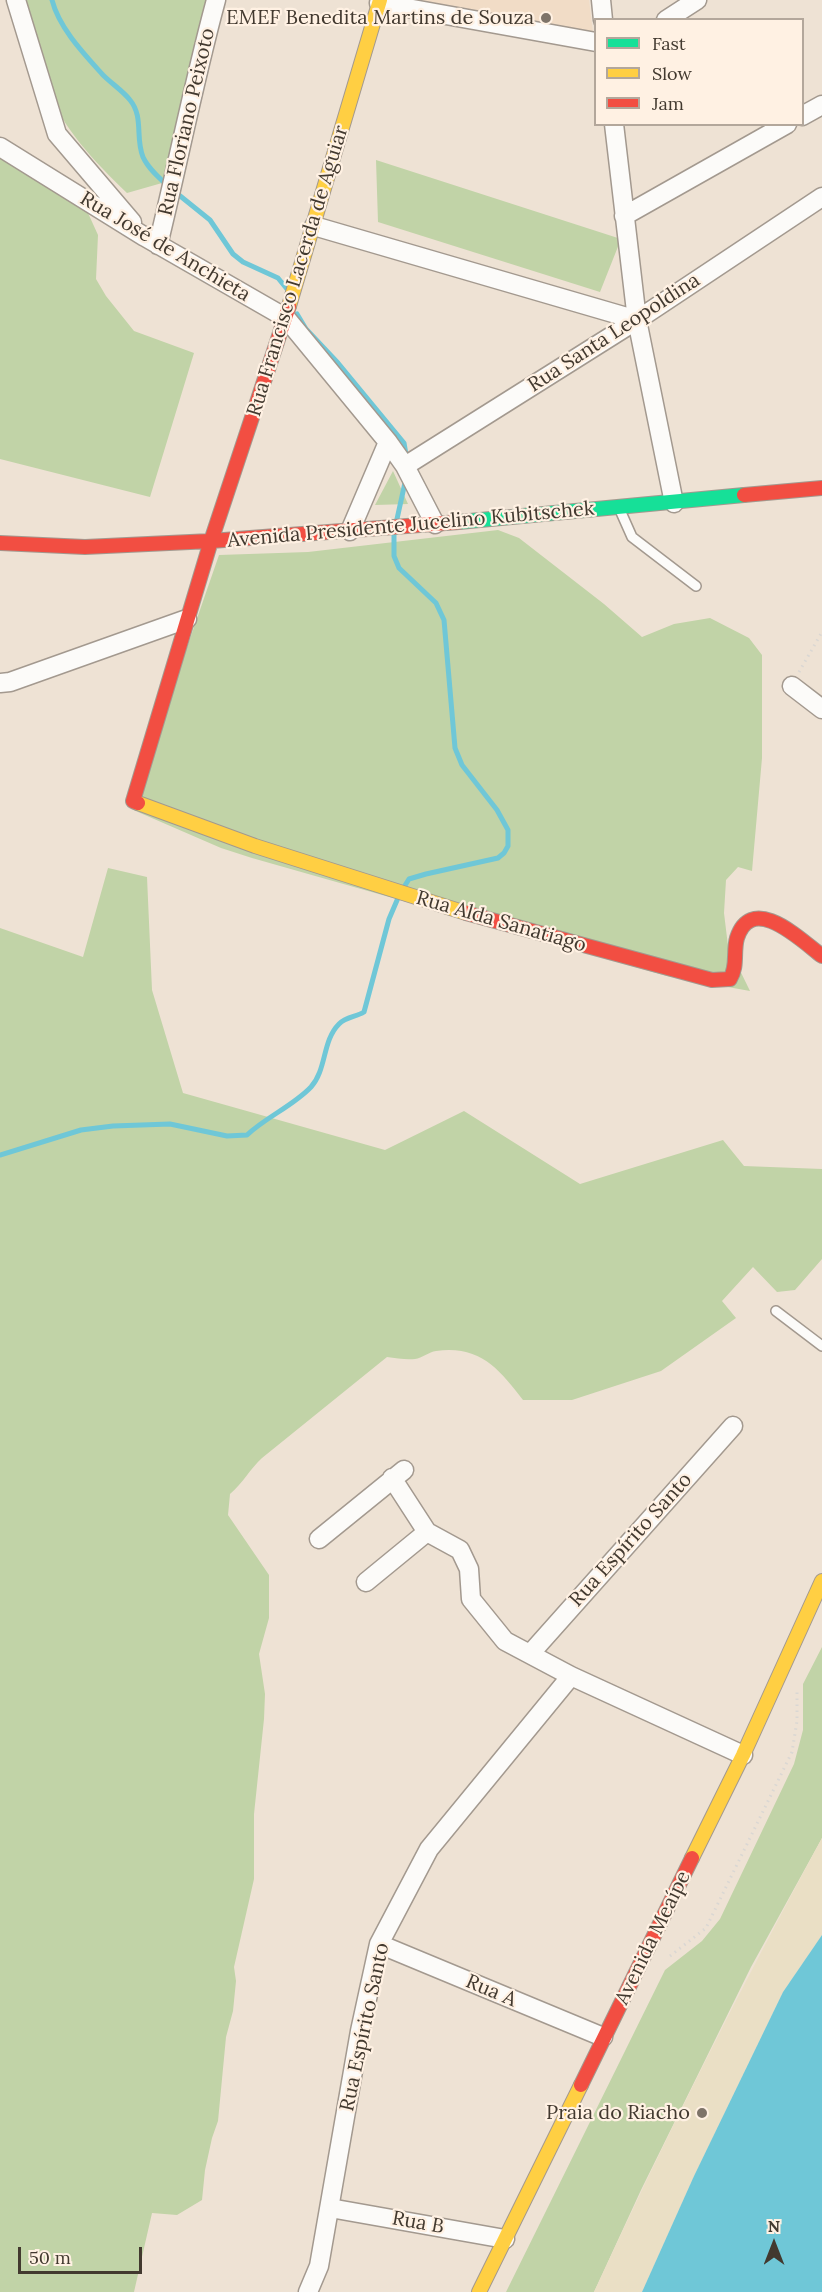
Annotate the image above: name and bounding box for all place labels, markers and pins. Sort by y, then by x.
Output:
place label: EMEF Benedita Martins de Souza [226,6,534,30]
marker: EMEF Benedita Martins de Souza [539,11,553,25]
place label: Praia do Riacho [546,2101,690,2125]
marker: Praia do Riacho [695,2106,709,2120]

